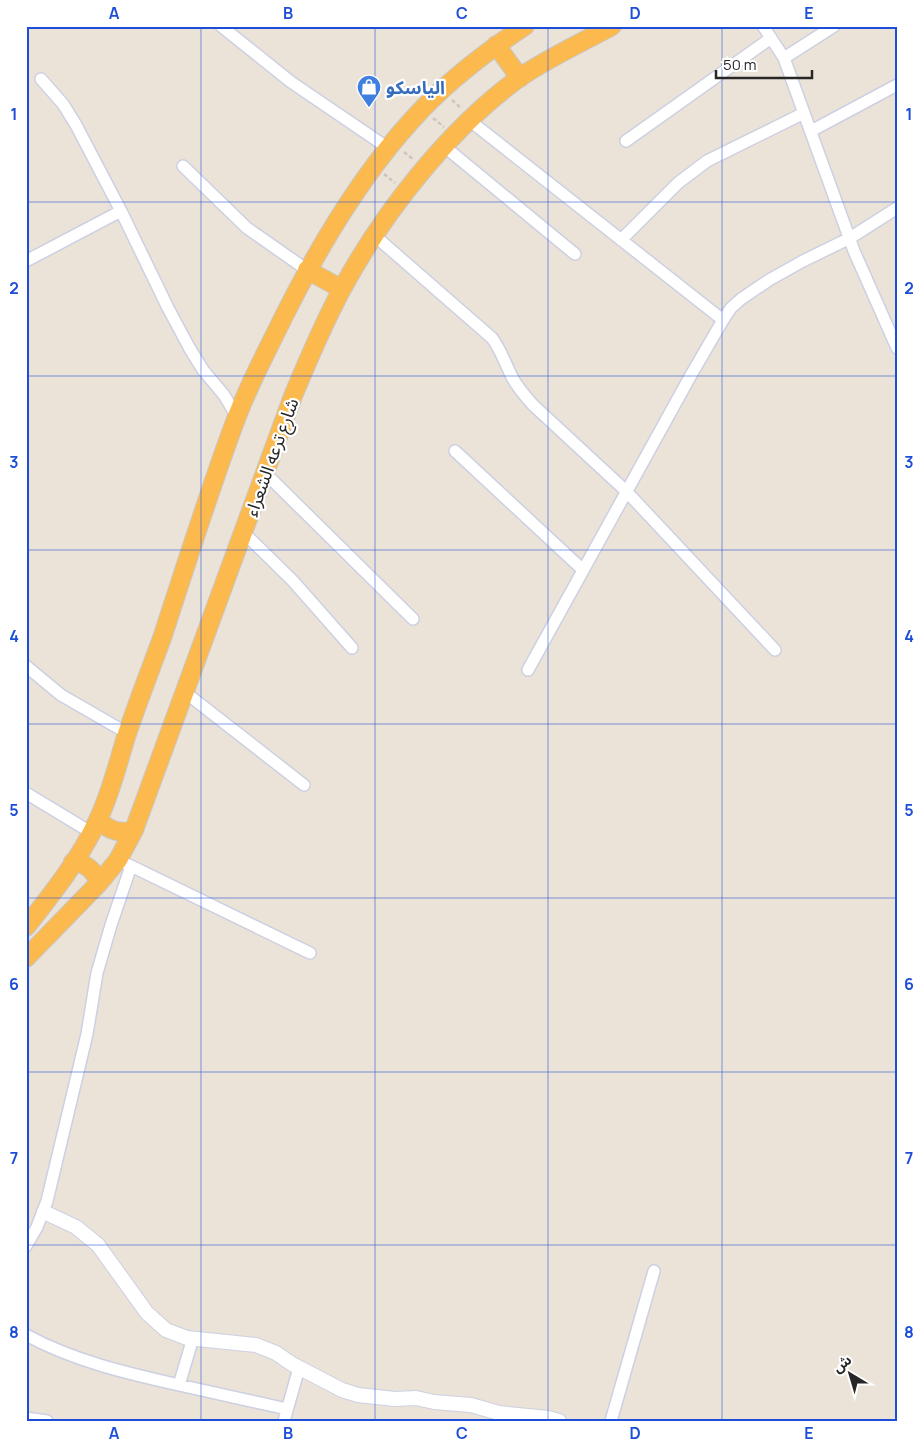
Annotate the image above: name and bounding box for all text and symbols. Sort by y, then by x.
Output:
text: A [109,2,120,24]
text: B [283,2,293,24]
text: C [456,2,468,24]
text: D [629,2,641,24]
text: E [804,2,814,24]
scale bar [716,48,812,80]
text: 50 m [723,54,757,75]
shop icon: الياسكو [356,74,382,108]
place label: الياسكو [386,75,445,99]
text: 1 [10,103,18,125]
text: 1 [905,103,913,125]
text: 2 [9,277,19,299]
text: 2 [904,277,914,299]
street label: شارع ترعه الشعراء [238,395,306,520]
text: 3 [9,451,19,473]
text: 3 [904,451,914,473]
text: 4 [9,625,19,647]
text: 4 [904,625,914,647]
text: 5 [9,799,19,821]
text: 5 [904,799,914,821]
text: 6 [9,973,19,995]
text: 6 [904,973,914,995]
text: 7 [10,1147,18,1169]
text: 7 [905,1147,913,1169]
text: 8 [9,1321,19,1343]
text: 8 [904,1321,914,1343]
north arrow [826,1350,876,1400]
text: ش [828,1350,855,1377]
text: A [109,1422,120,1444]
text: B [283,1422,293,1444]
text: C [456,1422,468,1444]
text: D [629,1422,641,1444]
text: E [804,1422,814,1444]

